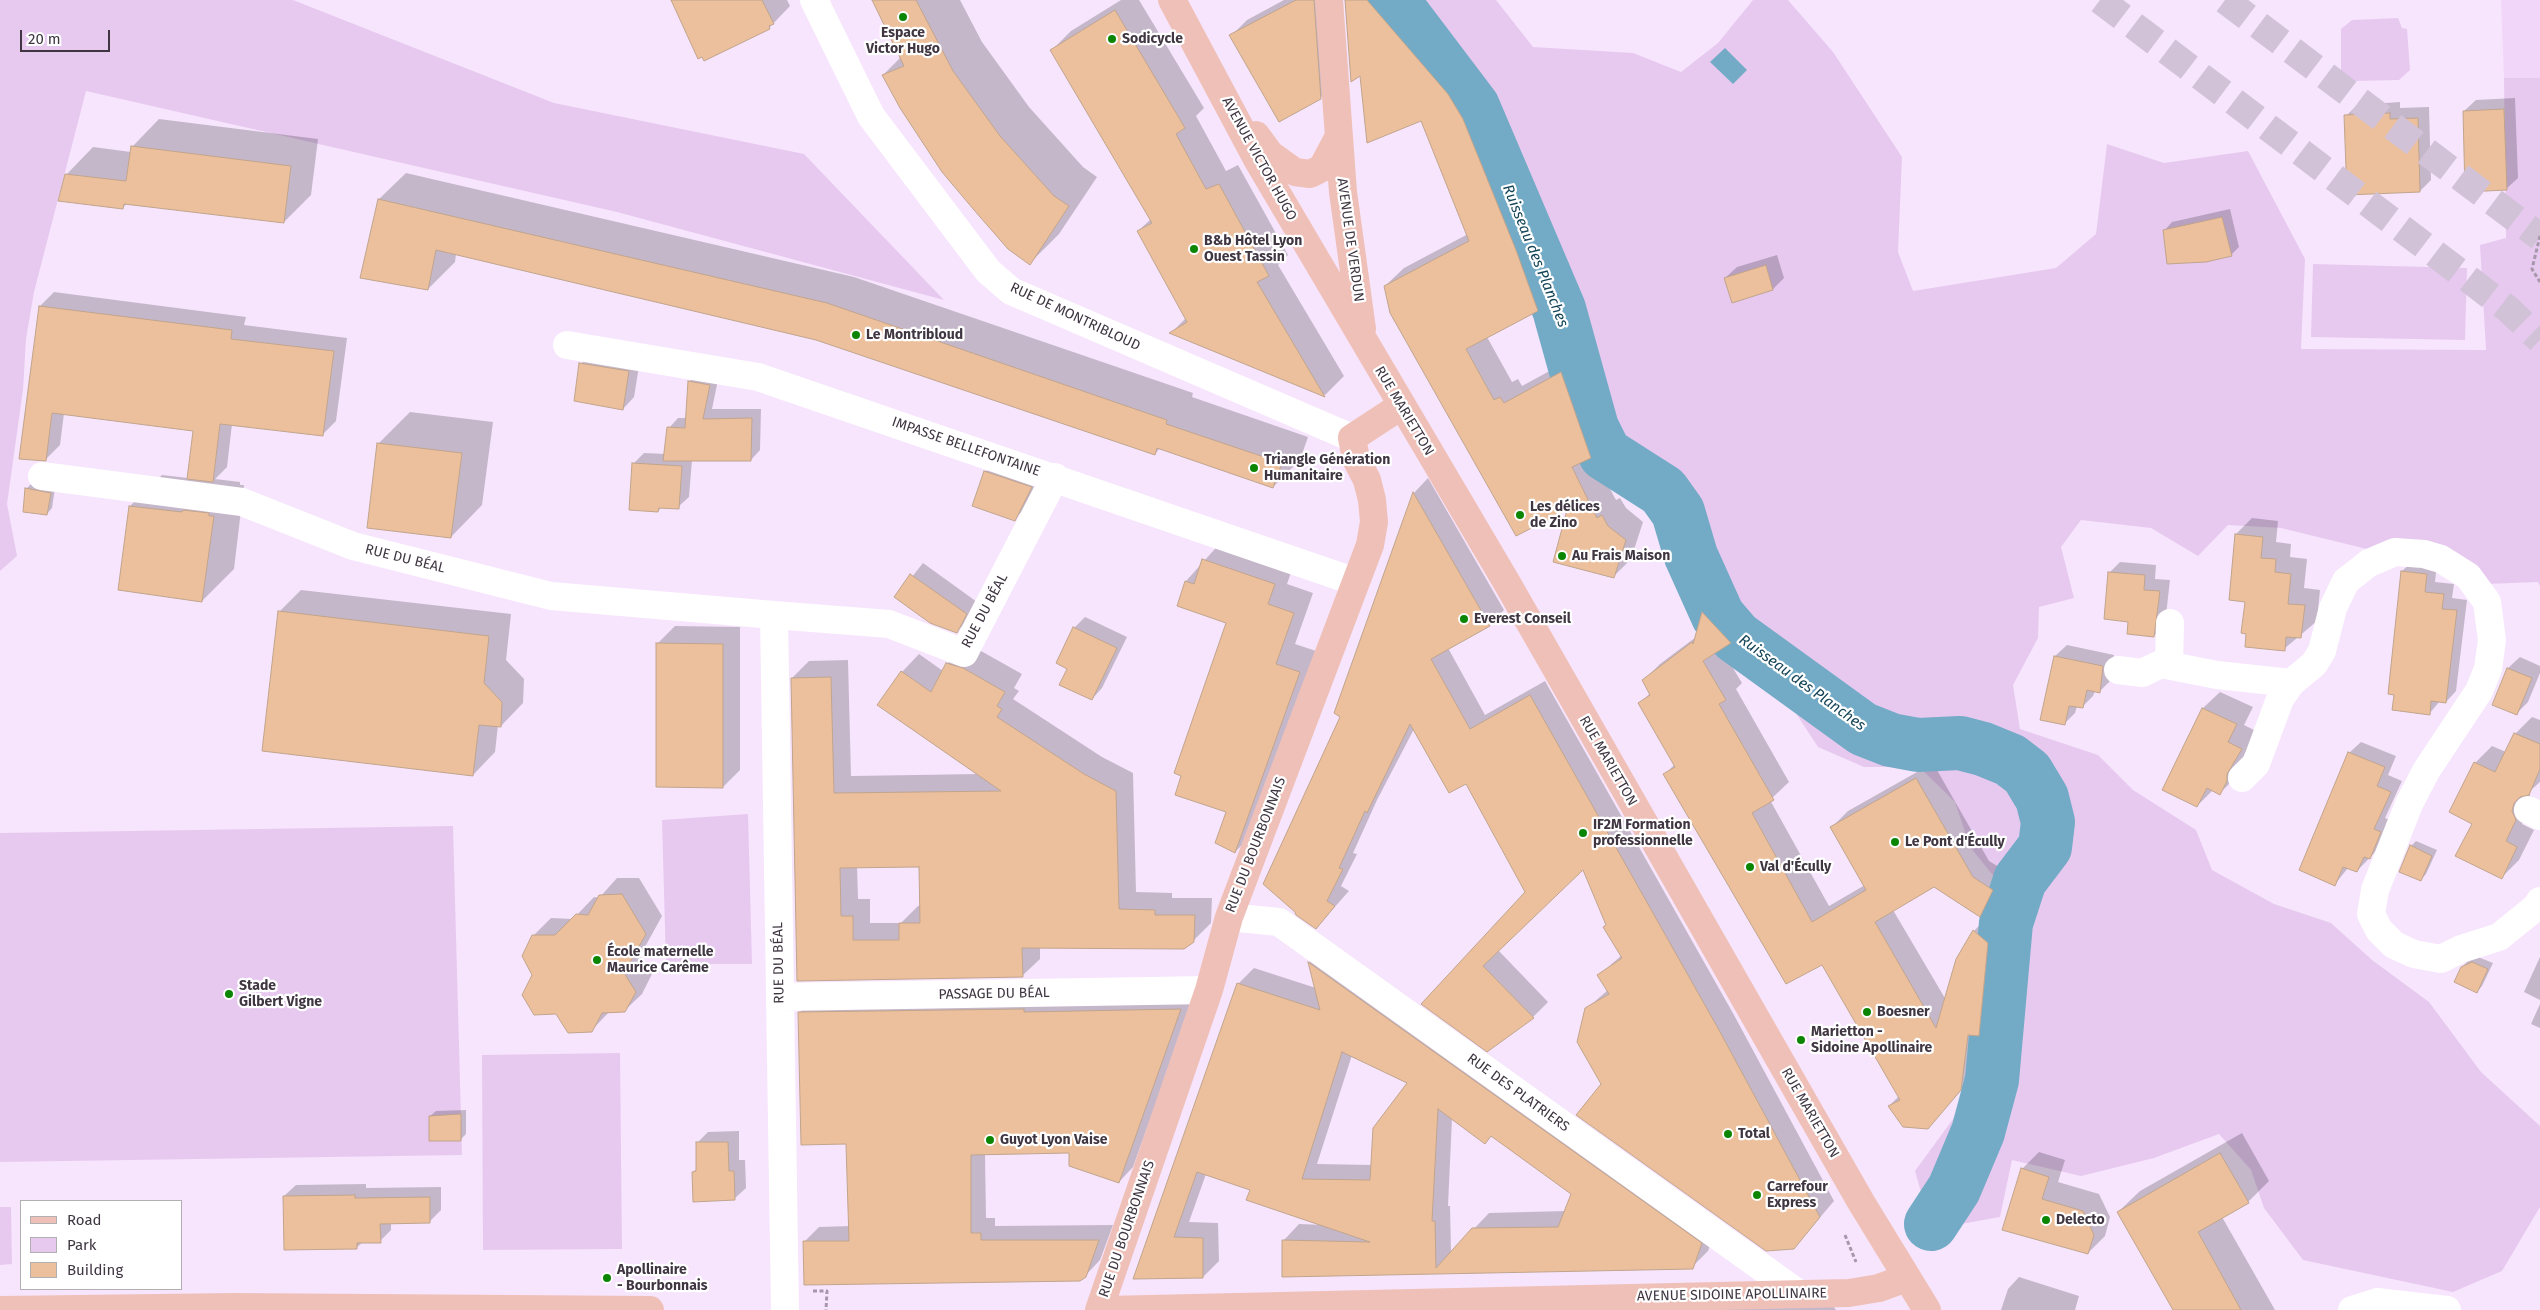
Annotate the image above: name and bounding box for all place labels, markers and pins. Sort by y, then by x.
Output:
marker: Espace Victor Hugo [897,11,909,23]
place label: Espace Victor Hugo [866,25,940,58]
place label: Sodicycle [1122,31,1183,47]
marker: Sodicycle [1106,33,1118,45]
place label: B&b Hôtel Lyon Ouest Tassin [1204,233,1302,266]
marker: B&b Hôtel Lyon Ouest Tassin [1188,243,1200,255]
place label: Le Montribloud [866,327,963,343]
marker: Le Montribloud [850,329,862,341]
place label: Triangle Génération Humanitaire [1264,452,1390,484]
marker: Triangle Génération Humanitaire [1248,462,1260,474]
place label: Les délices de Zino [1530,499,1600,532]
marker: Les délices de Zino [1514,509,1526,521]
place label: Au Frais Maison [1572,548,1670,564]
marker: Au Frais Maison [1556,550,1568,562]
place label: Everest Conseil [1474,611,1571,627]
marker: Everest Conseil [1458,613,1470,625]
place label: IF2M Formation professionnelle [1593,817,1693,850]
marker: IF2M Formation professionnelle [1577,827,1589,839]
place label: Le Pont d'Écully [1905,834,2005,850]
marker: Le Pont d'Écully [1889,836,1901,848]
place label: Val d'Écully [1760,859,1831,875]
marker: Val d'Écully [1744,861,1756,873]
place label: École maternelle Maurice Carême [607,944,714,976]
marker: École maternelle Maurice Carême [591,954,603,966]
place label: Stade Gilbert Vigne [239,978,322,1010]
marker: Stade Gilbert Vigne [223,988,235,1000]
place label: Boesner [1877,1004,1930,1020]
marker: Boesner [1861,1006,1873,1018]
place label: Marietton - Sidoine Apollinaire [1811,1024,1932,1056]
marker: Marietton - Sidoine Apollinaire [1795,1034,1807,1046]
place label: Total [1738,1126,1770,1142]
marker: Total [1722,1128,1734,1140]
place label: Guyot Lyon Vaise [1000,1132,1107,1148]
marker: Guyot Lyon Vaise [984,1134,996,1146]
place label: Carrefour Express [1767,1179,1828,1212]
marker: Carrefour Express [1751,1189,1763,1201]
place label: Delecto [2056,1212,2105,1228]
marker: Delecto [2040,1214,2052,1226]
place label: Apollinaire - Bourbonnais [617,1262,708,1294]
marker: Apollinaire - Bourbonnais [601,1272,613,1284]

